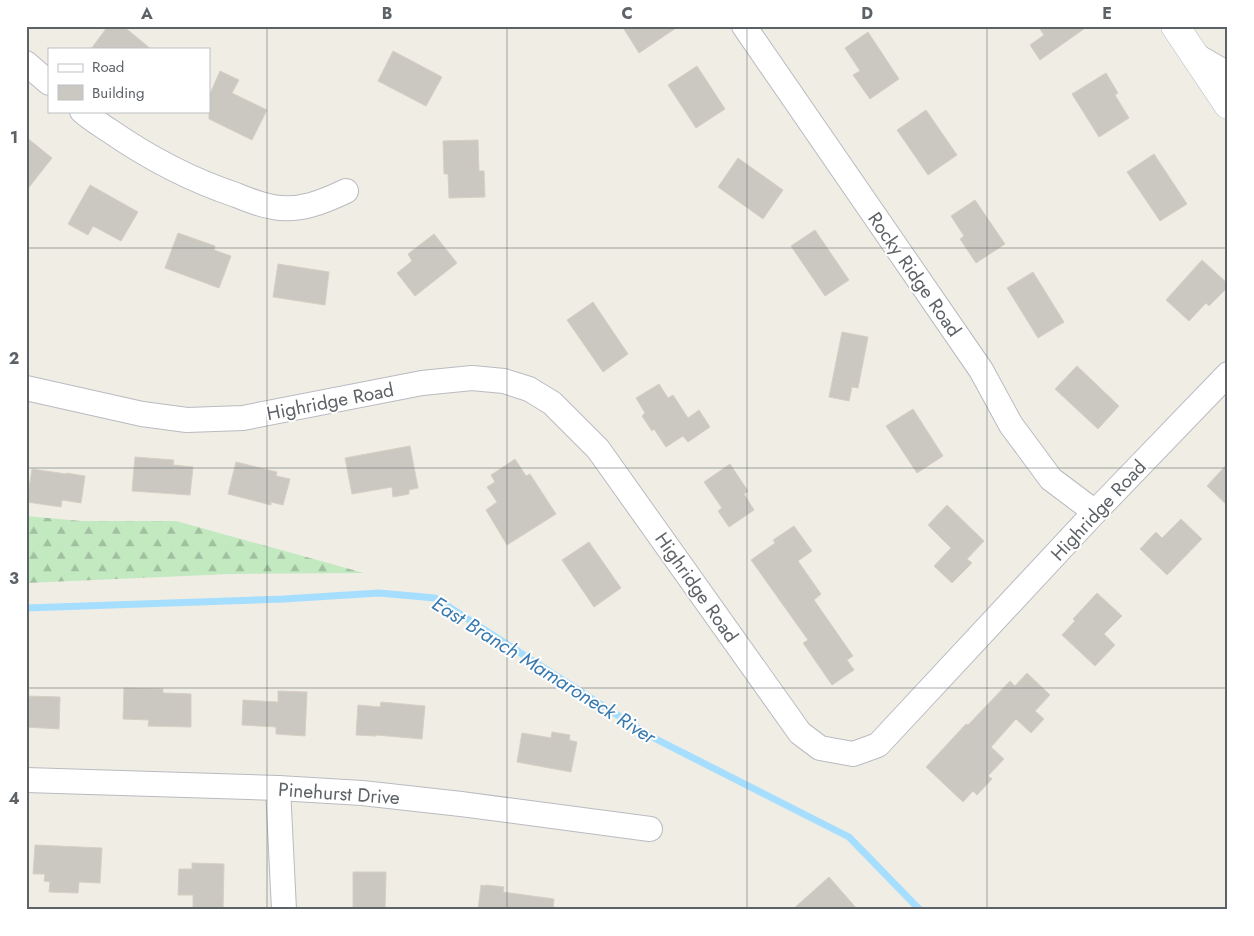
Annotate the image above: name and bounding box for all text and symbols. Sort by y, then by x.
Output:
text: A [140,2,153,25]
text: B [382,2,392,25]
text: C [621,2,633,25]
text: D [861,2,873,25]
text: E [1102,2,1112,25]
legend [48,48,210,112]
text: Road [92,56,124,78]
text: Building [92,82,144,104]
text: 1 [10,126,18,149]
street label: Rocky Ridge Road [862,207,968,342]
text: 2 [9,347,19,370]
street label: Highridge Road [264,376,396,427]
street label: Highridge Road [1045,454,1152,567]
street label: Highridge Road [649,527,745,648]
text: 3 [9,567,19,590]
water label: East Branch Mamaroneck River [426,589,662,752]
street label: Pinehurst Drive [277,776,401,811]
text: 4 [8,787,20,810]

